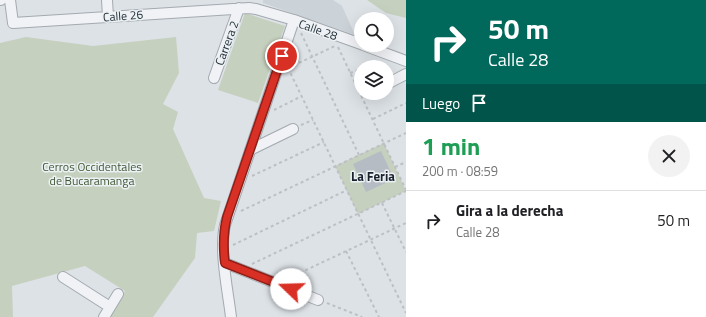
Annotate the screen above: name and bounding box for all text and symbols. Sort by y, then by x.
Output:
street label: Calle 26 [102,5,144,26]
text: 50 m [488,7,549,50]
map controls [354,12,394,100]
button: search [354,12,394,52]
street label: Calle 28 [296,14,341,45]
icon: right [422,16,474,68]
street label: Carrera 2 [210,18,243,68]
pin [265,39,299,73]
icon: arrive [271,45,293,67]
text: Calle 28 [488,46,548,73]
button: layers [354,60,394,100]
text: Luego [422,92,460,115]
icon: arrive [468,92,490,114]
text: 1 min [422,128,480,164]
button: close [648,135,690,177]
park label: Cerros Occidentales de Bucaramanga [42,157,142,190]
text: 200 m · 08:59 [422,161,498,181]
district label: La Feria [351,166,395,186]
text: Gira a la derecha [456,199,563,222]
text: 50 m [657,209,690,232]
icon: right [422,210,444,232]
text: Calle 28 [456,222,500,242]
position arrow [270,268,312,310]

